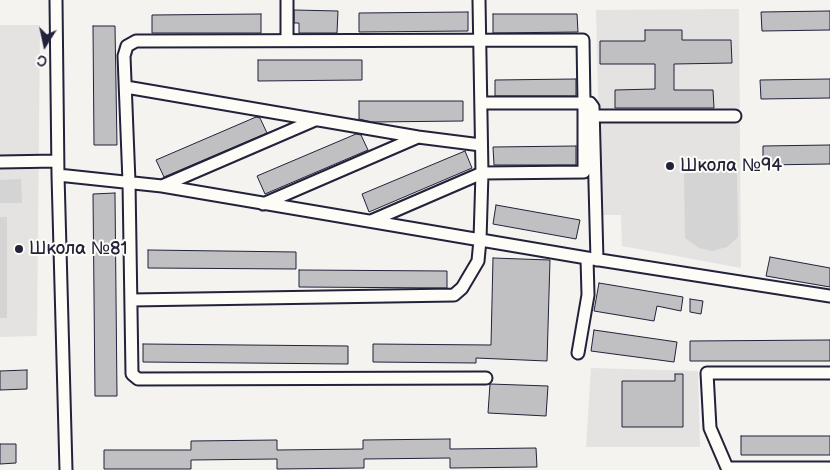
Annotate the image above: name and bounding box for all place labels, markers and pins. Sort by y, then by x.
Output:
place label: Школа №94 [680,155,782,177]
marker: Школа №94 [664,160,676,172]
place label: Школа №81 [29,238,127,260]
marker: Школа №81 [13,243,25,255]

